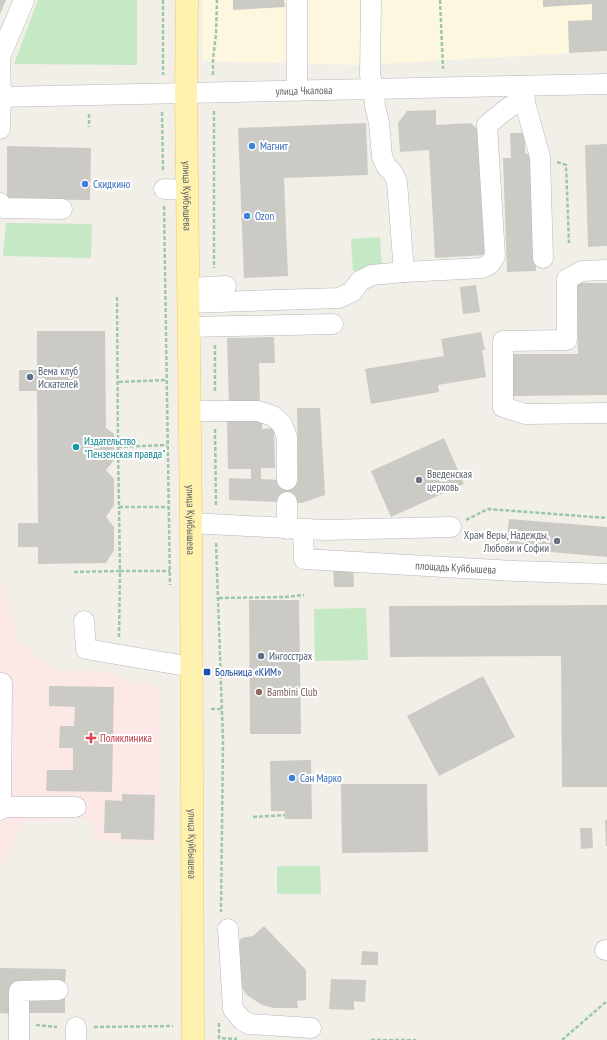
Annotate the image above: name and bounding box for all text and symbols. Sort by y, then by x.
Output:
street label: улица Чкалова [275,83,333,98]
place label: Магнит [260,139,288,153]
marker: Магнит [247,141,257,151]
street label: улица Куйбышева [180,161,195,231]
place label: Скидкино [93,177,131,191]
marker: Скидкино [80,179,90,189]
place label: Ozon [255,209,274,223]
marker: Ozon [242,211,252,221]
place label: Вема клуб Искателей [38,364,78,391]
marker: Вема клуб Искателей [25,372,35,382]
place label: Издательство "Пензенская правда" [84,434,165,461]
marker: Издательство "Пензенская правда" [71,442,81,452]
place label: Введенская церковь [427,467,472,494]
marker: Введенская церковь [414,475,424,485]
street label: улица Куйбышева [184,485,198,555]
place label: Храм Веры, Надежды, Любови и Софии [464,528,549,555]
marker: Храм Веры, Надежды, Любови и Софии [552,536,562,546]
street label: площадь Куйбышева [415,558,497,577]
place label: Ингосстрах [269,649,313,663]
marker: Ингосстрах [256,651,266,661]
place label: Больница «КИМ» [215,665,281,679]
marker: Больница «КИМ» [202,667,212,677]
place label: Bambini Club [267,685,318,699]
marker: Bambini Club [254,687,264,697]
place label: Поликлиника [100,731,152,745]
marker: Поликлиника [85,732,97,744]
place label: Сан Марко [300,771,342,785]
marker: Сан Марко [287,773,297,783]
street label: улица Куйбышева [185,809,199,879]

